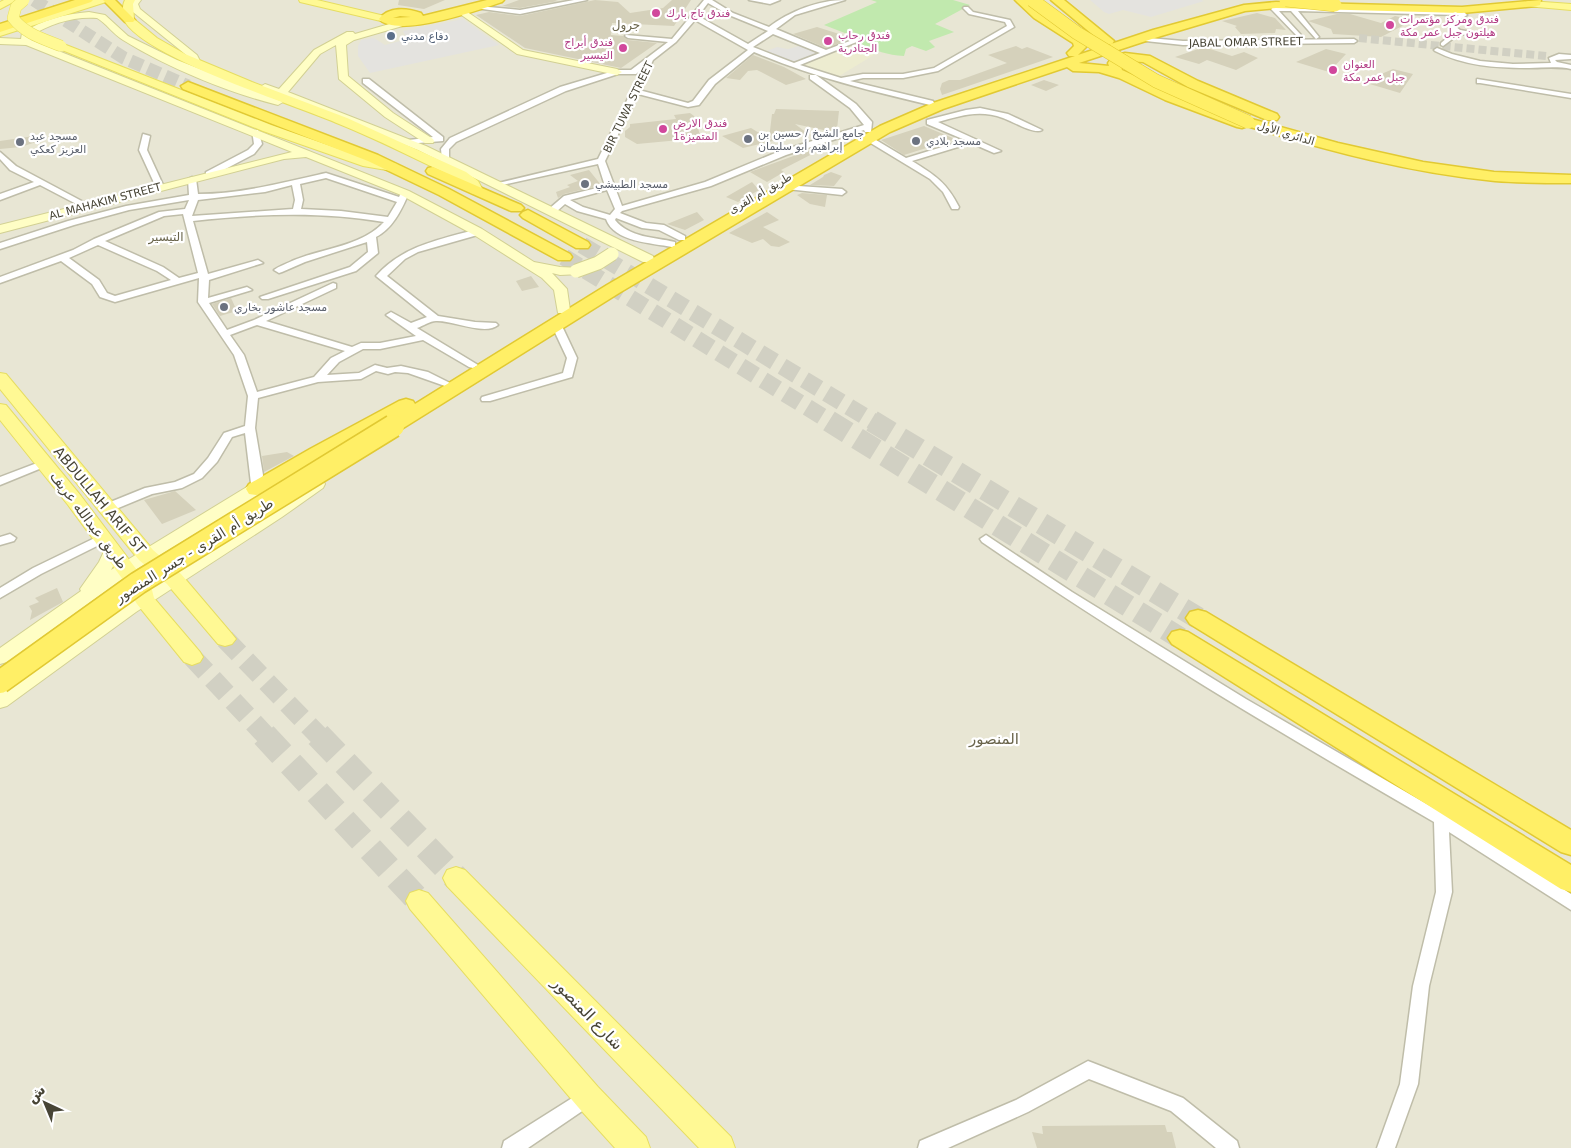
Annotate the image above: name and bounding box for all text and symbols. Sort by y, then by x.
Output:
marker: فندق تاج بارك [650,7,662,19]
place label: فندق تاج بارك [666,7,730,20]
place label: فندق ومركز مؤتمرات هيلتون جبل عمر مكة [1400,13,1499,39]
district label: جرول [612,18,640,33]
marker: فندق ومركز مؤتمرات هيلتون جبل عمر مكة [1384,19,1396,31]
place label: فندق رحاب الجنادرية [838,29,890,55]
marker: دفاع مدني [385,30,397,42]
place label: دفاع مدني [401,30,449,43]
place label: فندق أبراج التيسير [564,35,613,62]
marker: فندق رحاب الجنادرية [822,35,834,47]
street label: JABAL OMAR STREET [1188,35,1303,50]
marker: فندق أبراج التيسير [617,42,629,54]
place label: العنوان جبل عمر مكة [1343,58,1405,84]
street label: BIR TUWA STREET [601,59,656,155]
marker: العنوان جبل عمر مكة [1327,64,1339,76]
place label: فندق الارض المتميزة1 [673,117,727,143]
street label: الدائري الأول [1256,118,1316,148]
marker: فندق الارض المتميزة1 [657,123,669,135]
place label: جامع الشيخ / حسين بن إبراهيم أبو سليمان [758,127,864,153]
place label: مسجد عبد العزيز كعكي [30,130,86,156]
marker: جامع الشيخ / حسين بن إبراهيم أبو سليمان [742,133,754,145]
marker: مسجد بلادي [910,135,922,147]
place label: مسجد بلادي [926,135,981,148]
marker: مسجد عبد العزيز كعكي [14,136,26,148]
street label: طريق أم القرى [726,169,795,218]
marker: مسجد الطبيشي [579,178,591,190]
place label: مسجد الطبيشي [595,178,668,191]
street label: AL MAHAKIM STREET [48,180,163,223]
district label: التيسير [147,230,184,245]
marker: مسجد عاشور بخاري [218,301,230,313]
place label: مسجد عاشور بخاري [234,301,327,314]
street label: ABDULLAH ARIF ST [51,444,150,557]
street label: طريق عبدالله عريف [46,468,131,573]
street label: طريق أم القرى - جسر المنصور [110,494,277,607]
district label: المنصور [968,730,1019,748]
street label: شارع المنصور [547,972,627,1054]
north arrow [20,1078,70,1128]
text: ش [23,1081,48,1106]

